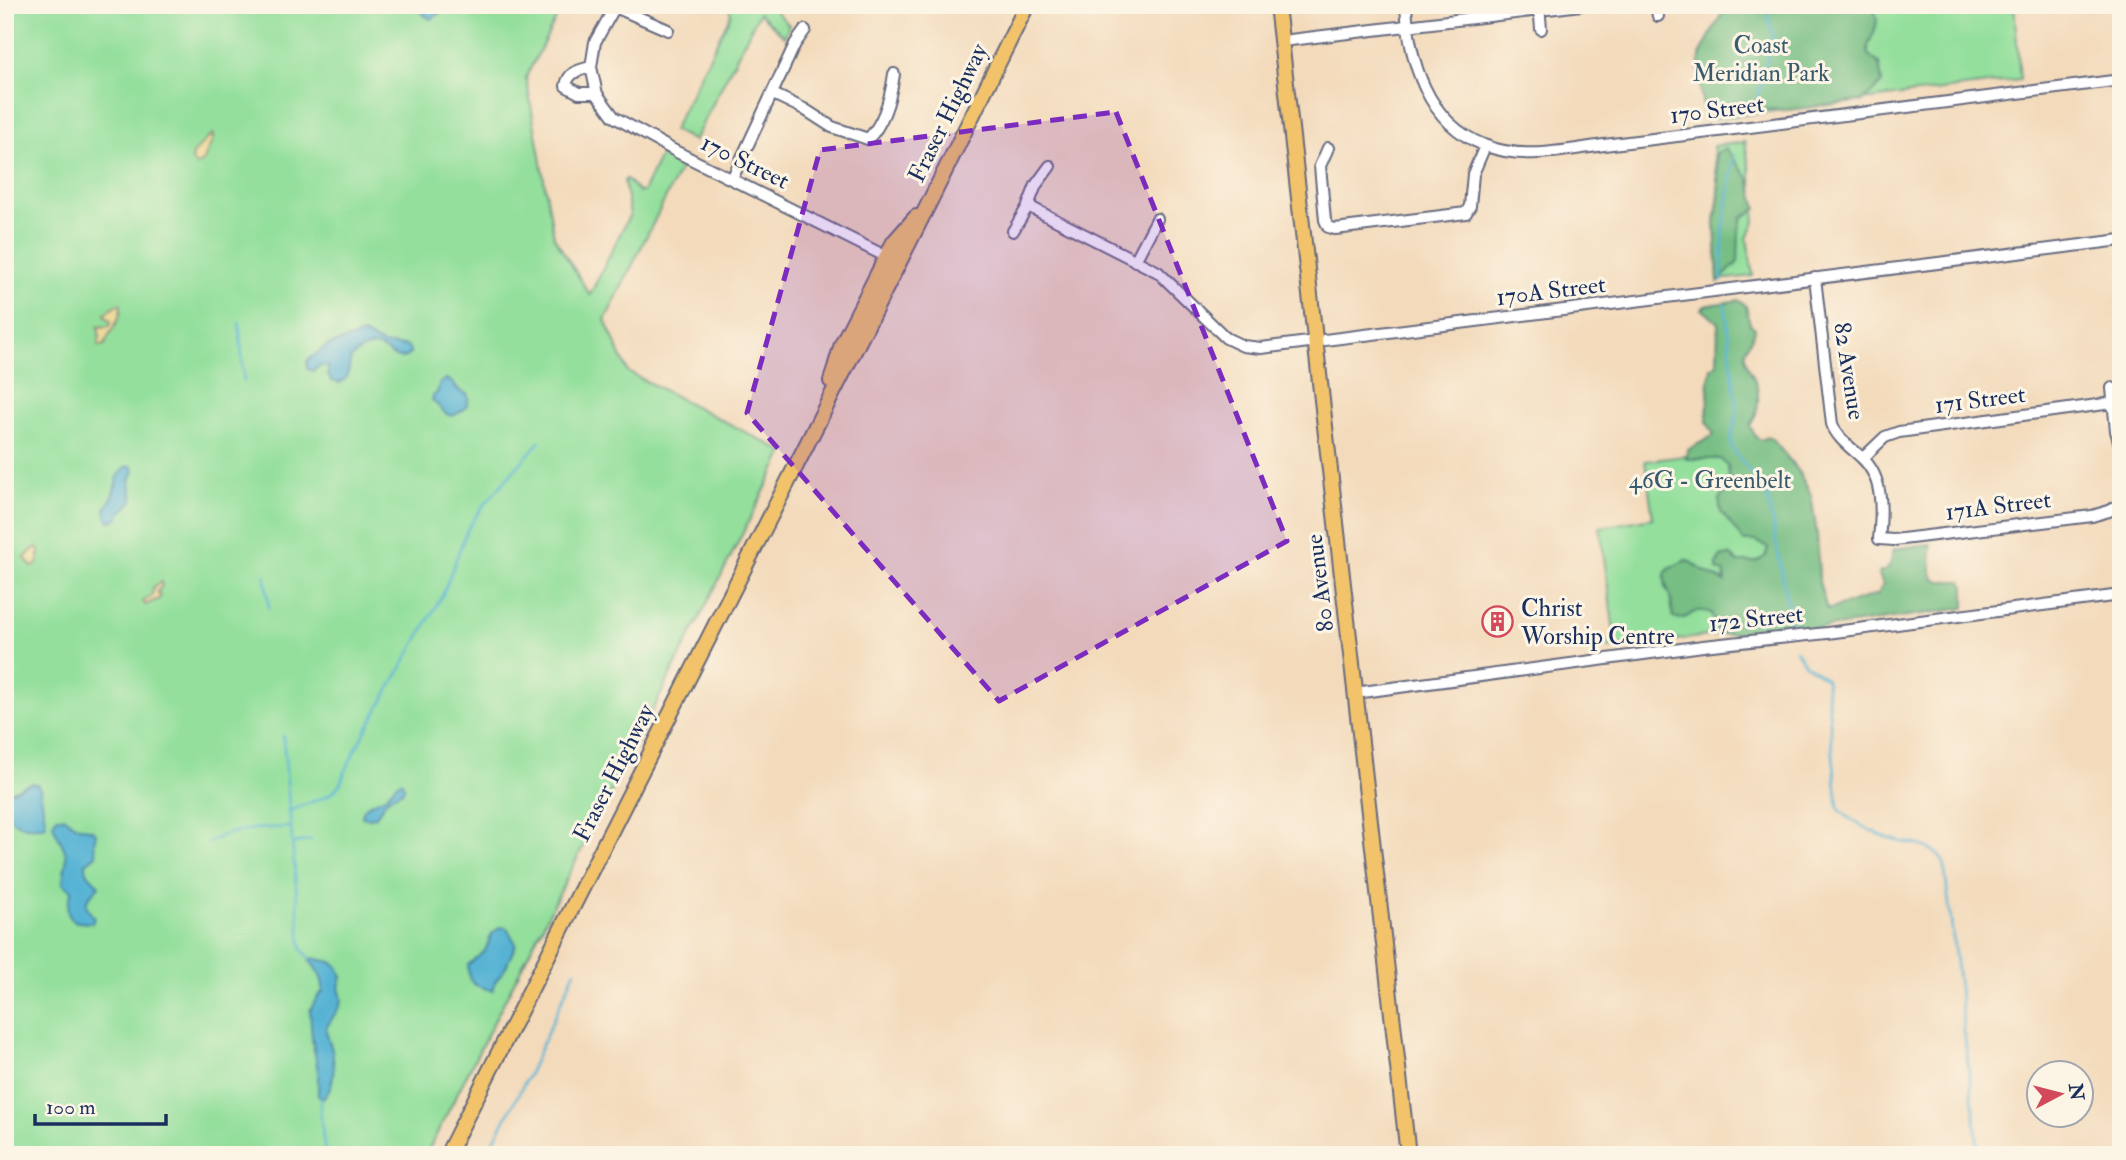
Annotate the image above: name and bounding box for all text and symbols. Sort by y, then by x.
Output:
park label: Coast Meridian Park [1692,30,1830,89]
street label: Fraser Highway [901,38,995,187]
street label: 170 Street [1668,89,1766,131]
street label: 170 Street [696,127,795,197]
street label: 170A Street [1495,269,1608,313]
street label: 82 Avenue [1826,320,1872,422]
street label: 171 Street [1933,379,2027,421]
park label: 46G - Greenbelt [1629,465,1791,496]
street label: 171A Street [1943,484,2053,528]
street label: 80 Avenue [1299,532,1341,634]
place label: Christ Worship Centre [1520,593,1675,652]
street label: 172 Street [1707,599,1805,639]
building icon: Christ Worship Centre [1481,605,1515,639]
street label: Fraser Highway [566,698,662,847]
north arrow [2024,1058,2094,1128]
text: N [2063,1081,2089,1103]
scale bar [35,1083,166,1127]
text: 100 m [46,1094,96,1121]

